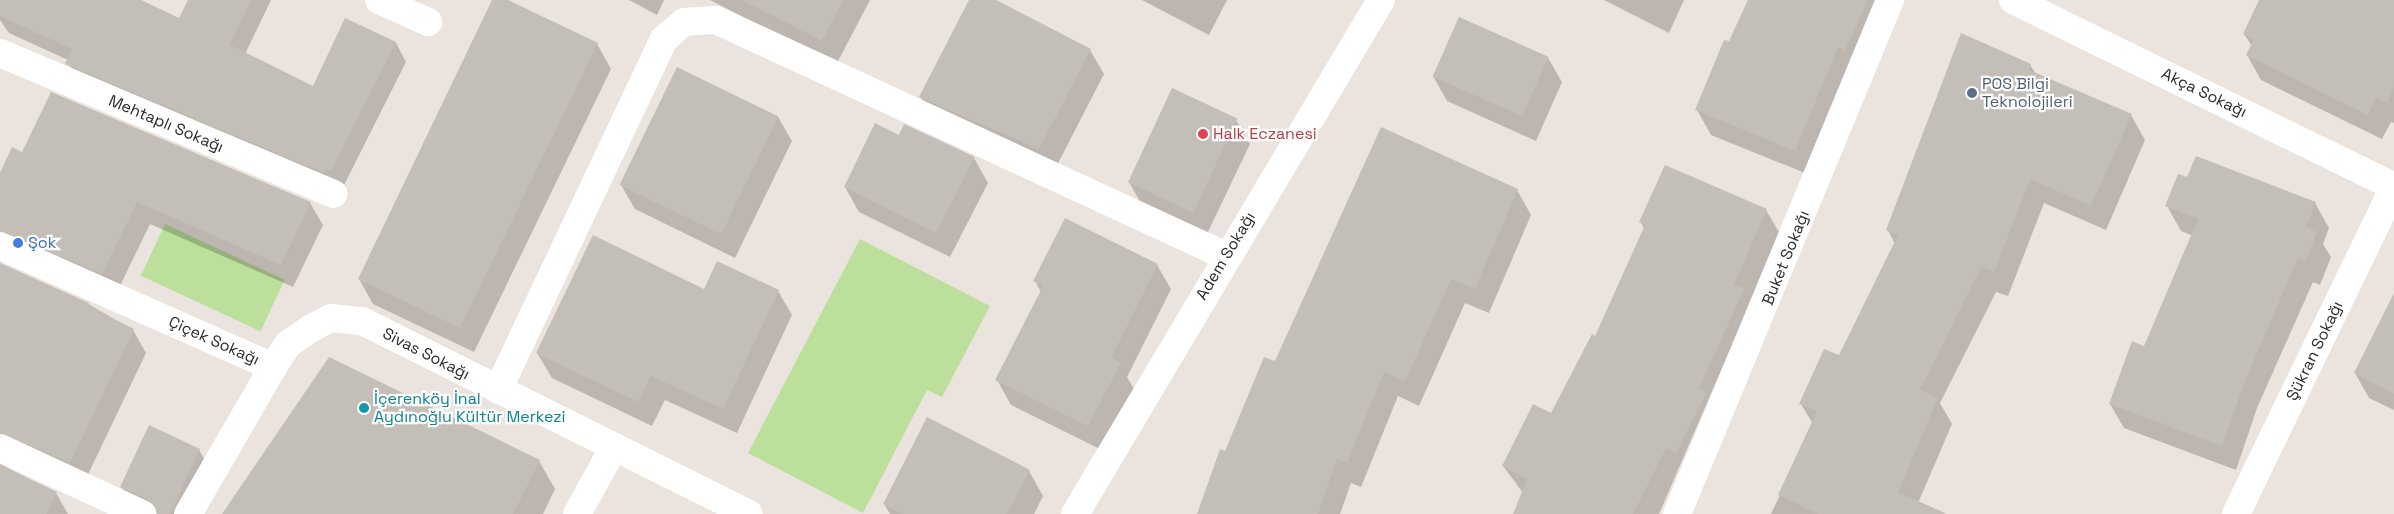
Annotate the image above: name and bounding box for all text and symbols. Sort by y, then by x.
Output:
street label: Akça Sokağı [2158,64,2250,122]
place label: POS Bilgi Teknolojileri [1982,74,2073,112]
marker: POS Bilgi Teknolojileri [1966,87,1978,99]
street label: Mehtaplı Sokağı [106,91,226,157]
place label: Halk Eczanesi [1213,124,1317,144]
marker: Halk Eczanesi [1197,128,1209,140]
street label: Buket Sokağı [1758,208,1814,308]
street label: Adem Sokağı [1192,209,1260,303]
place label: Şok [28,233,56,253]
marker: Şok [12,237,24,249]
street label: Şükran Sokağı [2283,298,2347,404]
street label: Çiçek Sokağı [166,312,262,370]
street label: Sivas Sokağı [379,324,473,384]
place label: İçerenköy İnal Aydınoğlu Kültür Merkezi [374,389,565,427]
marker: İçerenköy İnal Aydınoğlu Kültür Merkezi [358,402,370,414]

